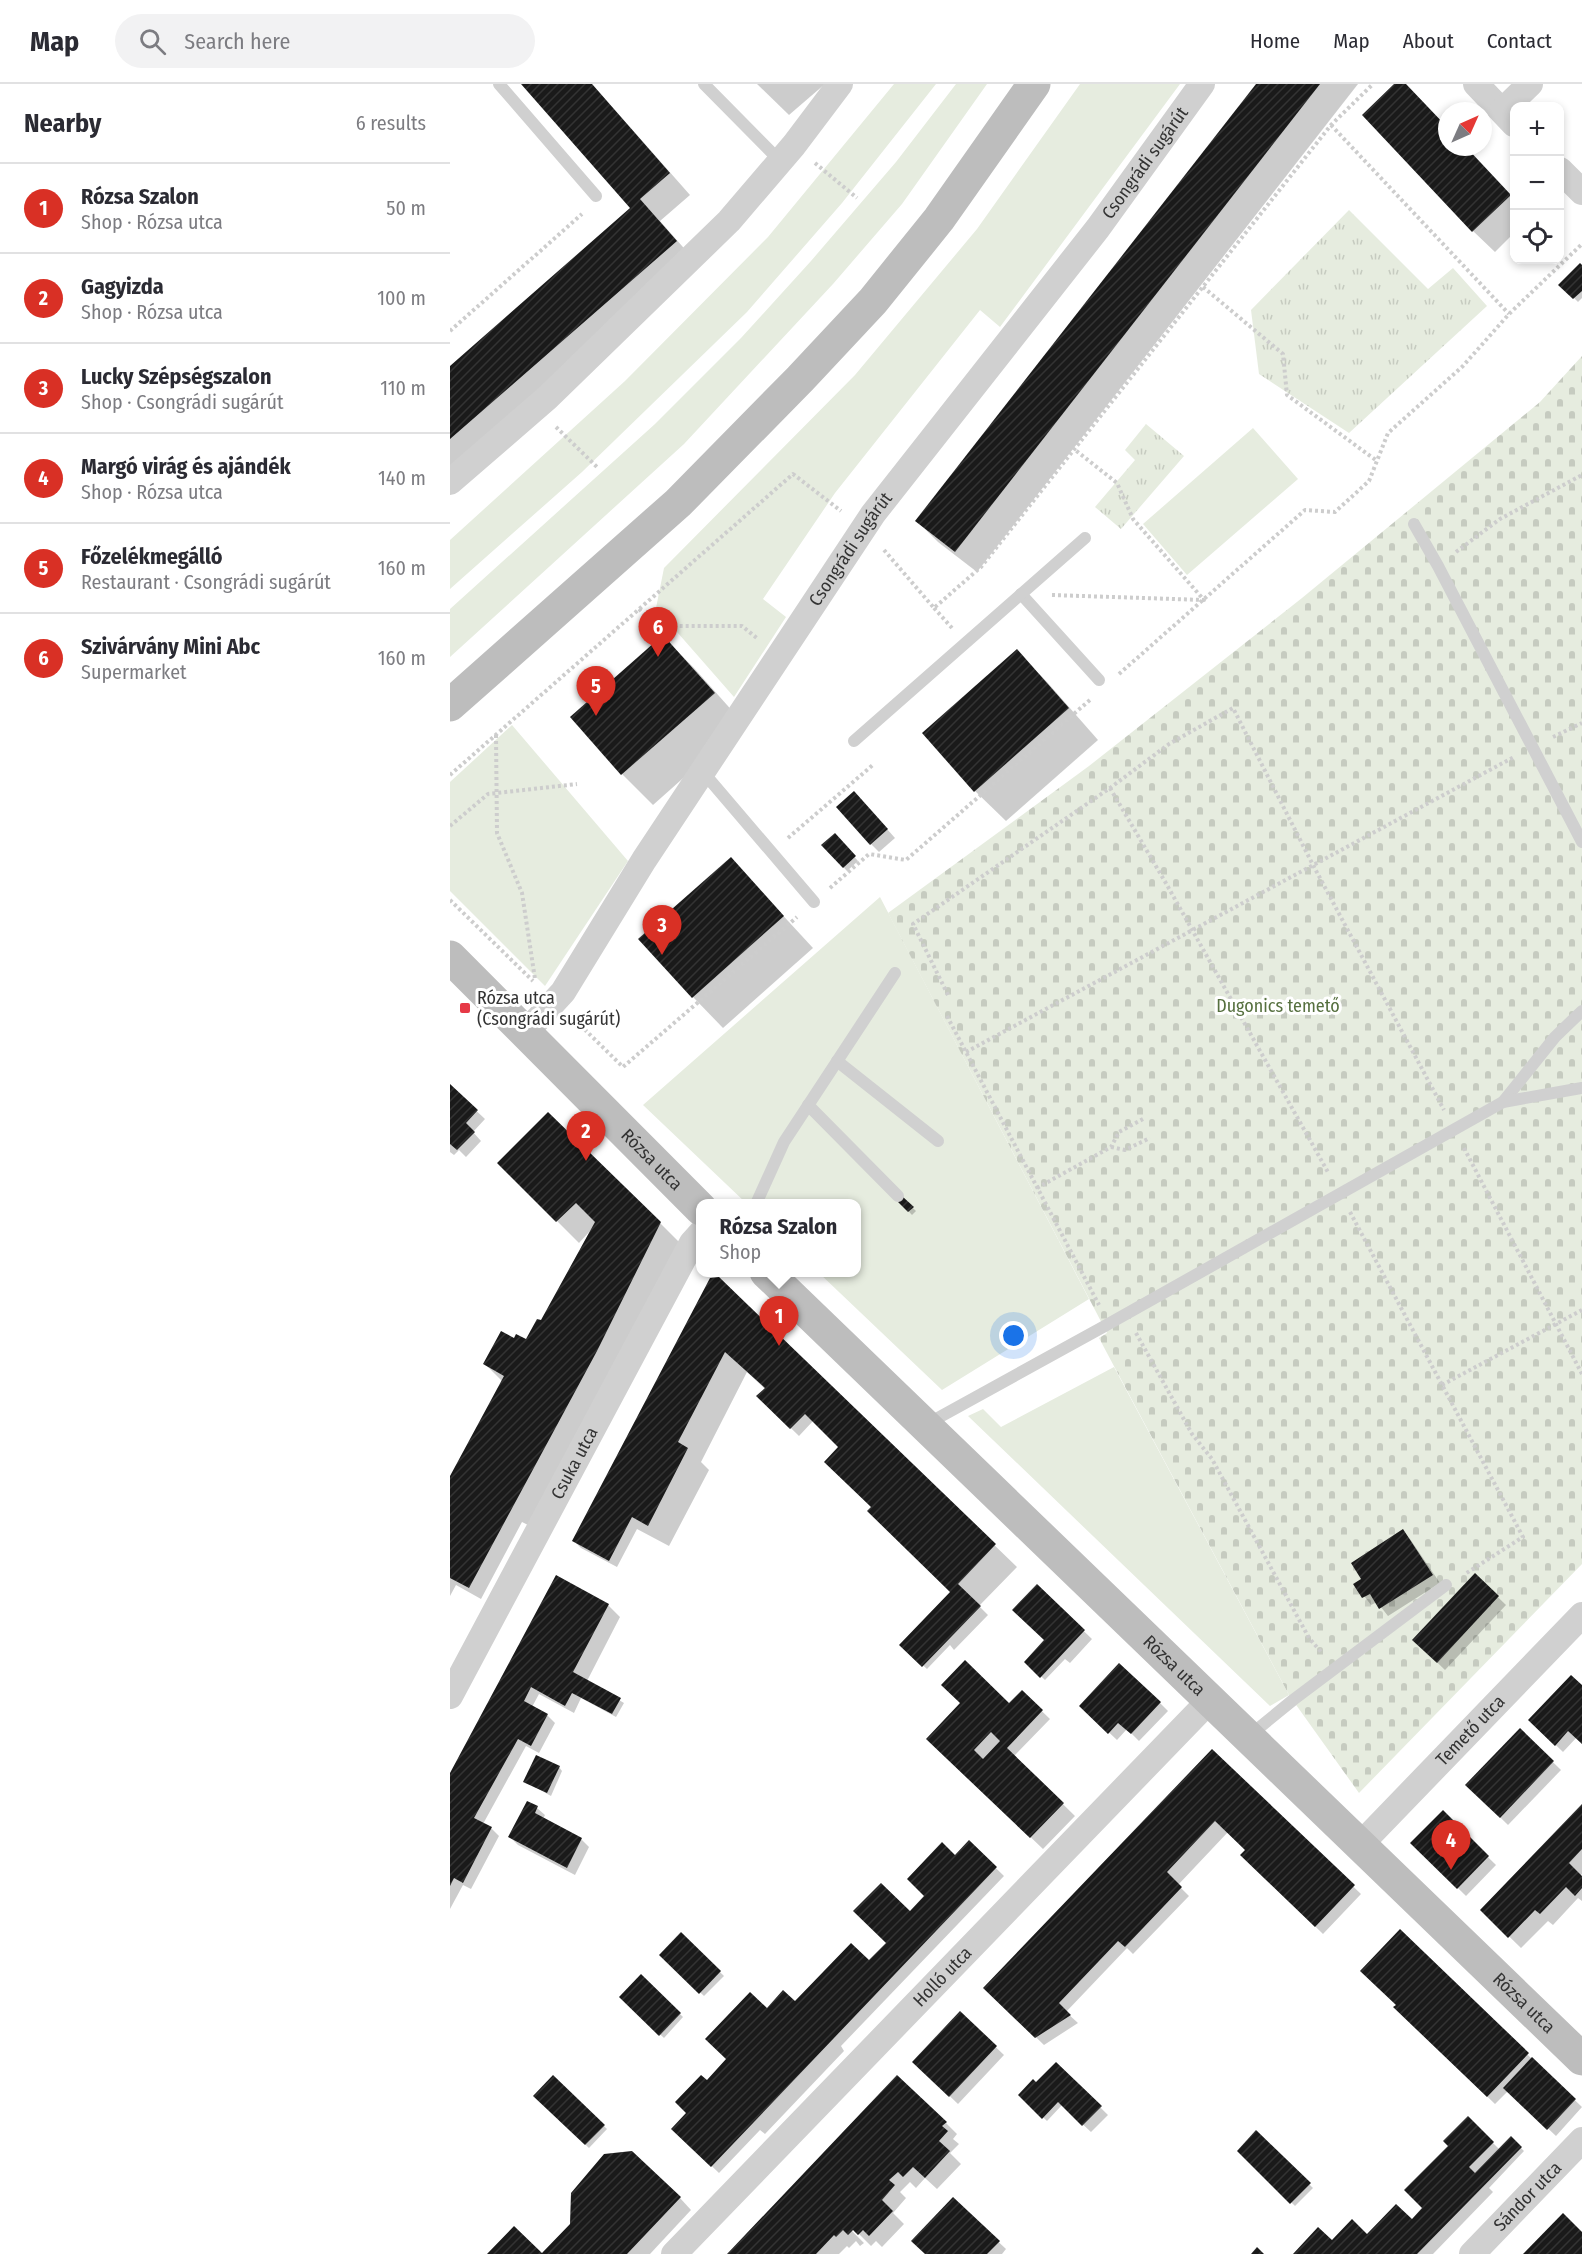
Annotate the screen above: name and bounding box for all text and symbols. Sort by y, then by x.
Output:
search box [115,14,535,68]
text: Map [30,25,79,58]
icon: search [136,25,169,58]
text: Search here [184,28,290,55]
text: Home [1250,28,1300,54]
text: Map [1333,28,1370,54]
text: About [1403,28,1454,54]
text: Contact [1487,28,1552,54]
street label: Csongrádi sugárút [1097,102,1193,223]
north arrow [1438,102,1492,156]
map controls [1510,102,1564,264]
button: + [1510,102,1564,156]
text: Nearby [24,108,101,139]
text: 6 results [356,111,426,135]
button: − [1510,156,1564,210]
text: Rózsa Szalon [81,183,199,210]
text: 1 [39,196,48,220]
text: 50 m [386,196,426,220]
text: Shop · Rózsa utca [81,210,223,234]
button: locate [1510,210,1564,264]
text: Gagyizda [81,273,164,300]
text: 2 [39,286,48,310]
text: 100 m [377,286,426,310]
text: Shop · Rózsa utca [81,300,223,324]
text: Lucky Szépségszalon [81,363,271,390]
text: 3 [39,376,48,400]
text: 110 m [380,376,426,400]
text: Shop · Csongrádi sugárút [81,390,284,414]
text: Margó virág és ajándék [81,453,291,480]
text: 4 [38,466,49,490]
text: 140 m [378,466,426,490]
text: Shop · Rózsa utca [81,480,223,504]
street label: Csongrádi sugárút [804,488,897,610]
text: Főzelékmegálló [81,543,223,570]
text: 5 [39,556,48,580]
text: 160 m [378,556,426,580]
text: Restaurant · Csongrádi sugárút [81,570,331,594]
pin: 6 [638,608,678,657]
text: Szivárvány Mini Abc [81,633,260,660]
text: 6 [38,646,49,670]
text: 160 m [378,646,426,670]
text: Supermarket [81,660,187,684]
pin: 5 [576,666,616,716]
pin: 3 [642,906,682,955]
place label: Rózsa utca (Csongrádi sugárút) [477,987,620,1030]
park label: Dugonics temető [1216,995,1340,1017]
marker: Rózsa utca (Csongrádi sugárút) [458,1001,472,1015]
pin: 2 [566,1112,606,1161]
street label: Rózsa utca [617,1124,687,1195]
popup [696,1199,861,1277]
text: Rózsa Szalon [720,1213,837,1240]
text: Shop [720,1240,761,1264]
pin: 1 [760,1296,798,1346]
your location [999,1321,1028,1350]
street label: Csuka utca [546,1423,603,1503]
street label: Rózsa utca [1138,1631,1210,1701]
street label: Temető utca [1431,1691,1510,1771]
pin: 4 [1432,1820,1470,1870]
street label: Holló utca [908,1942,976,2011]
street label: Rózsa utca [1488,1968,1560,2038]
street label: Sándor utca [1489,2157,1566,2236]

